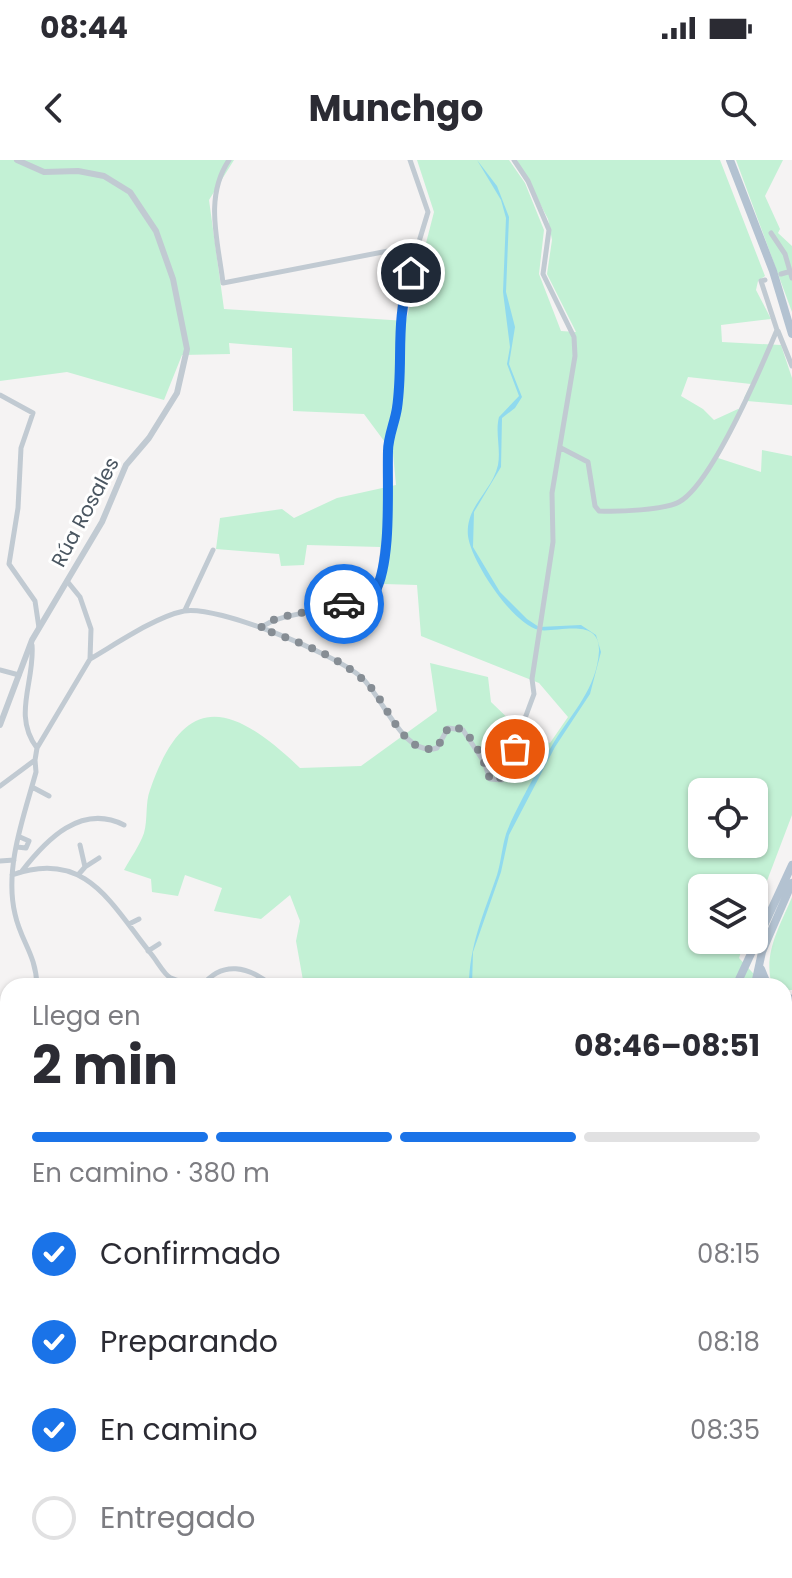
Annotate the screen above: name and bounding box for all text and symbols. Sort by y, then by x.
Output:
text: 08:44 [40,6,128,49]
text: Munchgo [309,83,484,134]
icon: back [32,86,76,130]
icon: search [716,86,760,130]
pin [377,239,445,307]
icon: home [389,251,433,295]
street label: Rúa Rosales [44,452,126,572]
courier [304,564,384,644]
icon: car [322,582,366,626]
pin [481,715,549,783]
icon: bag [493,727,537,771]
map controls [688,778,768,954]
button: locate [688,778,768,858]
button: layers [688,874,768,954]
text: Llega en [32,998,141,1034]
text: 08:46–08:51 [574,1024,760,1067]
text: 2 min [32,1029,178,1102]
text: En camino · 380 m [32,1155,270,1191]
icon: check [32,1232,76,1276]
text: Confirmado [100,1232,281,1275]
text: 08:15 [697,1236,760,1272]
icon: check [32,1320,76,1364]
text: Preparando [100,1320,278,1363]
text: 08:18 [697,1324,760,1360]
icon: check [32,1408,76,1452]
text: En camino [100,1408,258,1451]
text: 08:35 [690,1412,760,1448]
text: Entregado [100,1496,255,1539]

